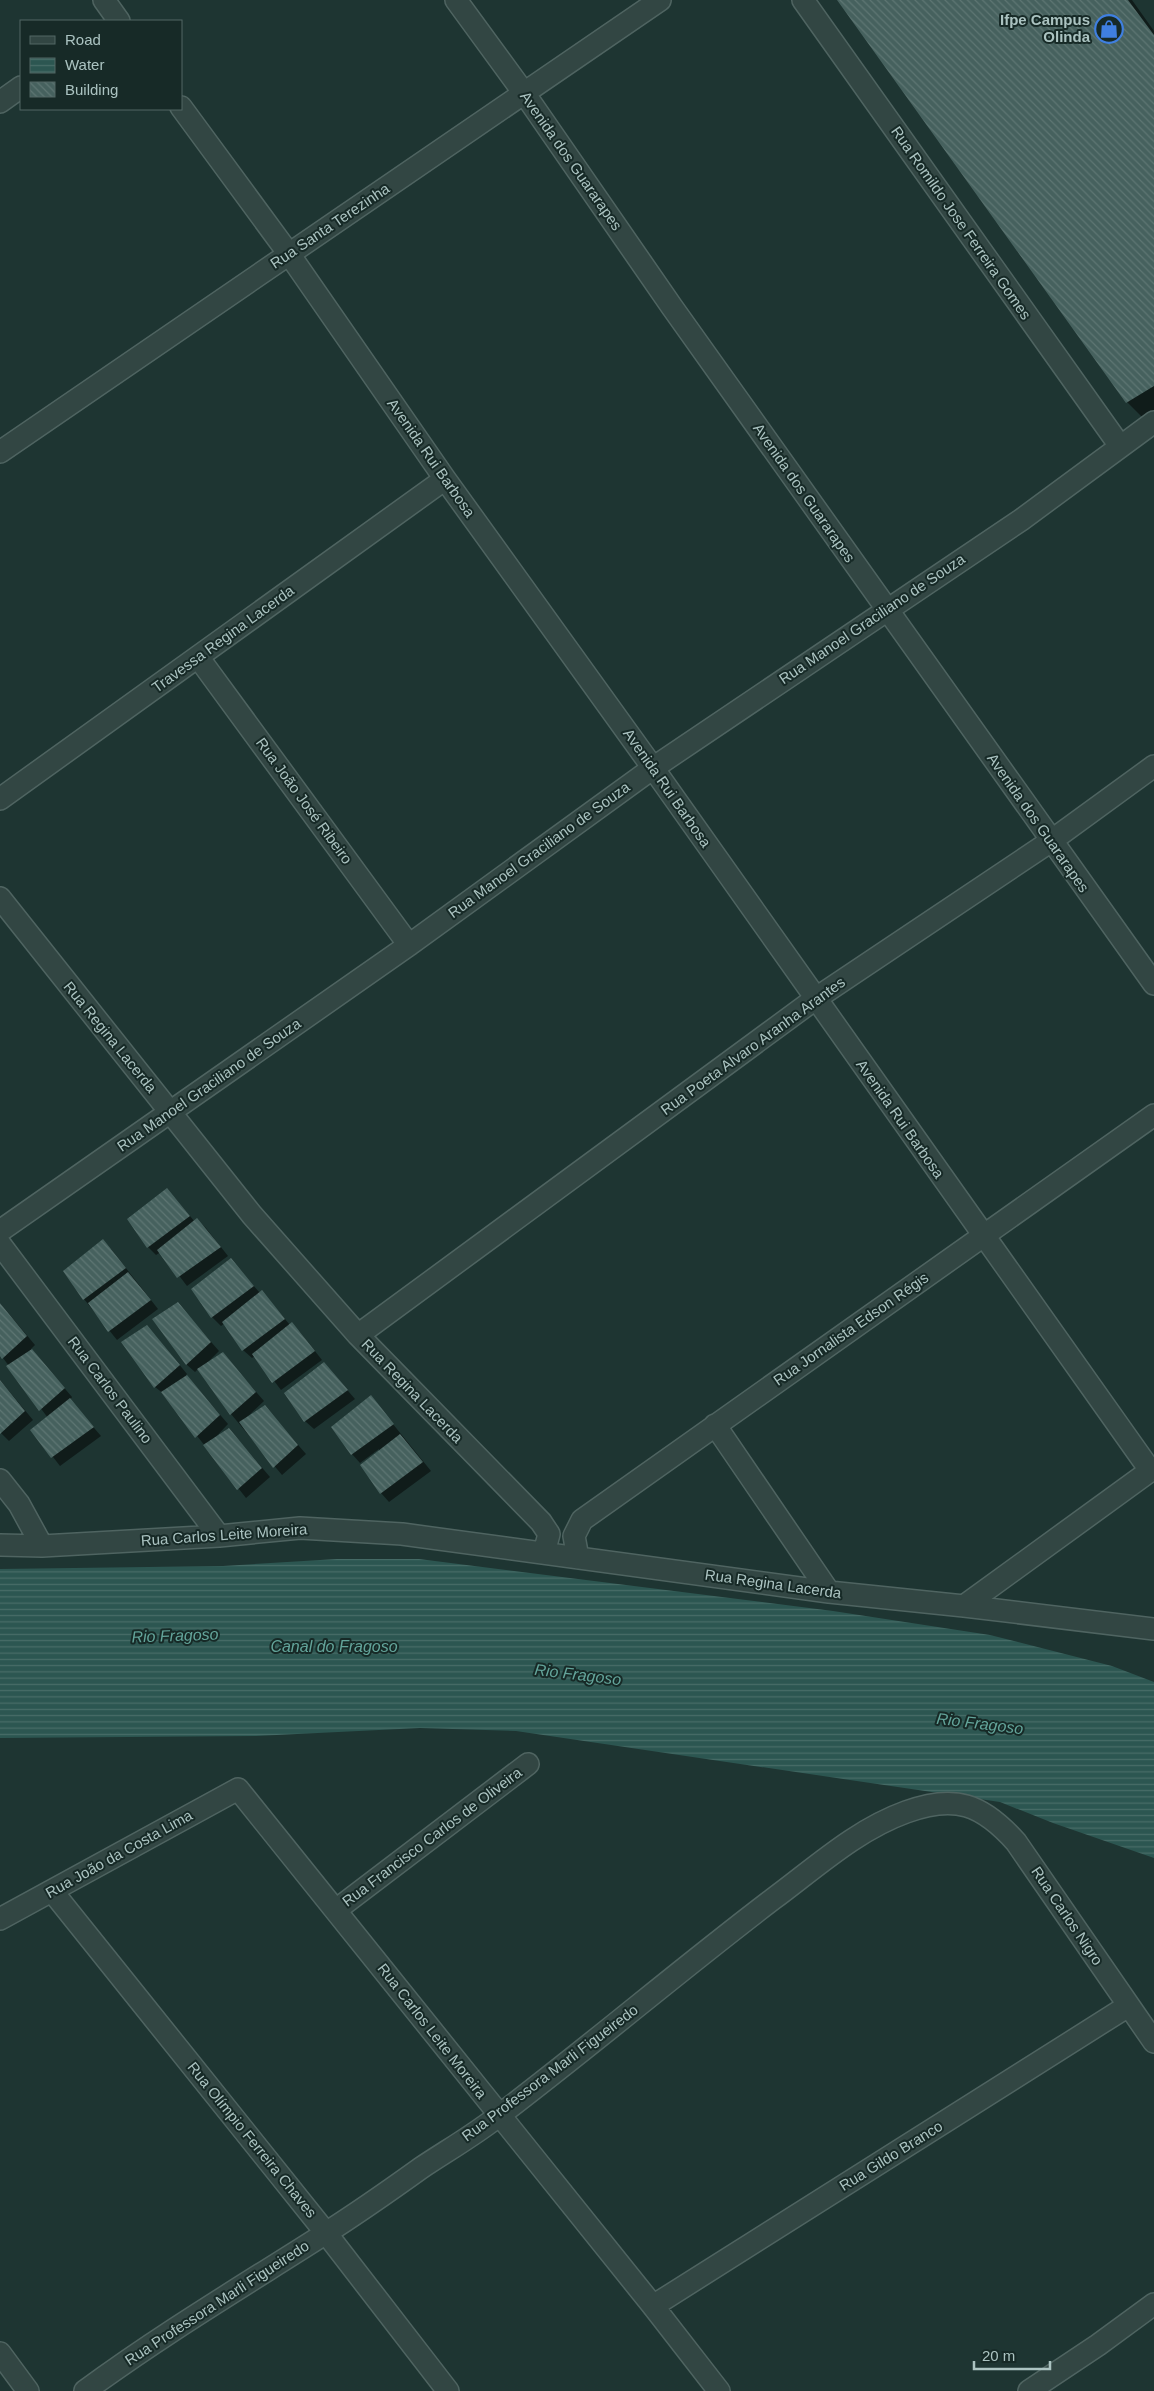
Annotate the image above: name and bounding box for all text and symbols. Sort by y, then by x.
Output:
place label: Ifpe Campus Olinda [1000,11,1091,45]
shop icon: Ifpe Campus Olinda [1094,14,1124,44]
legend [20,20,182,110]
text: Road [65,31,101,48]
text: Water [65,56,104,73]
text: Building [65,81,118,98]
street label: Avenida dos Guararapes [517,88,626,233]
street label: Rua Romildo Jose Ferreira Gomes [888,123,1035,323]
street label: Rua Santa Terezinha [267,179,393,272]
street label: Avenida Rui Barbosa [384,395,479,521]
street label: Avenida dos Guararapes [750,420,859,565]
street label: Rua Manoel Graciliano de Souza [776,550,968,687]
street label: Travessa Regina Lacerda [148,581,297,696]
street label: Avenida Rui Barbosa [620,725,715,851]
street label: Rua João José Ribeiro [253,734,356,867]
street label: Avenida dos Guararapes [984,750,1093,895]
street label: Rua Manoel Graciliano de Souza [445,778,633,921]
street label: Rua Poeta Alvaro Aranha Arantes [657,973,848,1118]
street label: Rua Regina Lacerda [60,978,161,1096]
street label: Rua Manoel Graciliano de Souza [114,1014,304,1155]
street label: Avenida Rui Barbosa [853,1056,948,1182]
street label: Rua Jornalista Edson Régis [770,1269,931,1389]
street label: Rua Carlos Paulino [65,1333,156,1446]
street label: Rua Regina Lacerda [358,1335,467,1447]
street label: Rua Carlos Leite Moreira [140,1520,308,1549]
street label: Rua Regina Lacerda [704,1566,843,1602]
water label: Rio Fragoso [131,1625,219,1646]
water label: Canal do Fragoso [270,1638,398,1655]
water label: Rio Fragoso [534,1661,622,1688]
water label: Rio Fragoso [936,1710,1024,1737]
street label: Rua Francisco Carlos de Oliveira [339,1763,525,1910]
street label: Rua João da Costa Lima [42,1806,196,1901]
street label: Rua Carlos Nigro [1028,1863,1107,1968]
street label: Rua Carlos Leite Moreira [374,1960,491,2102]
street label: Rua Professora Marli Figueiredo [458,2001,641,2144]
street label: Rua Olímpio Ferreira Chaves [184,2059,320,2221]
street label: Rua Gildo Branco [836,2117,945,2194]
street label: Rua Professora Marli Figueiredo [122,2237,312,2369]
scale bar [974,2338,1050,2370]
text: 20 m [982,2347,1015,2364]

